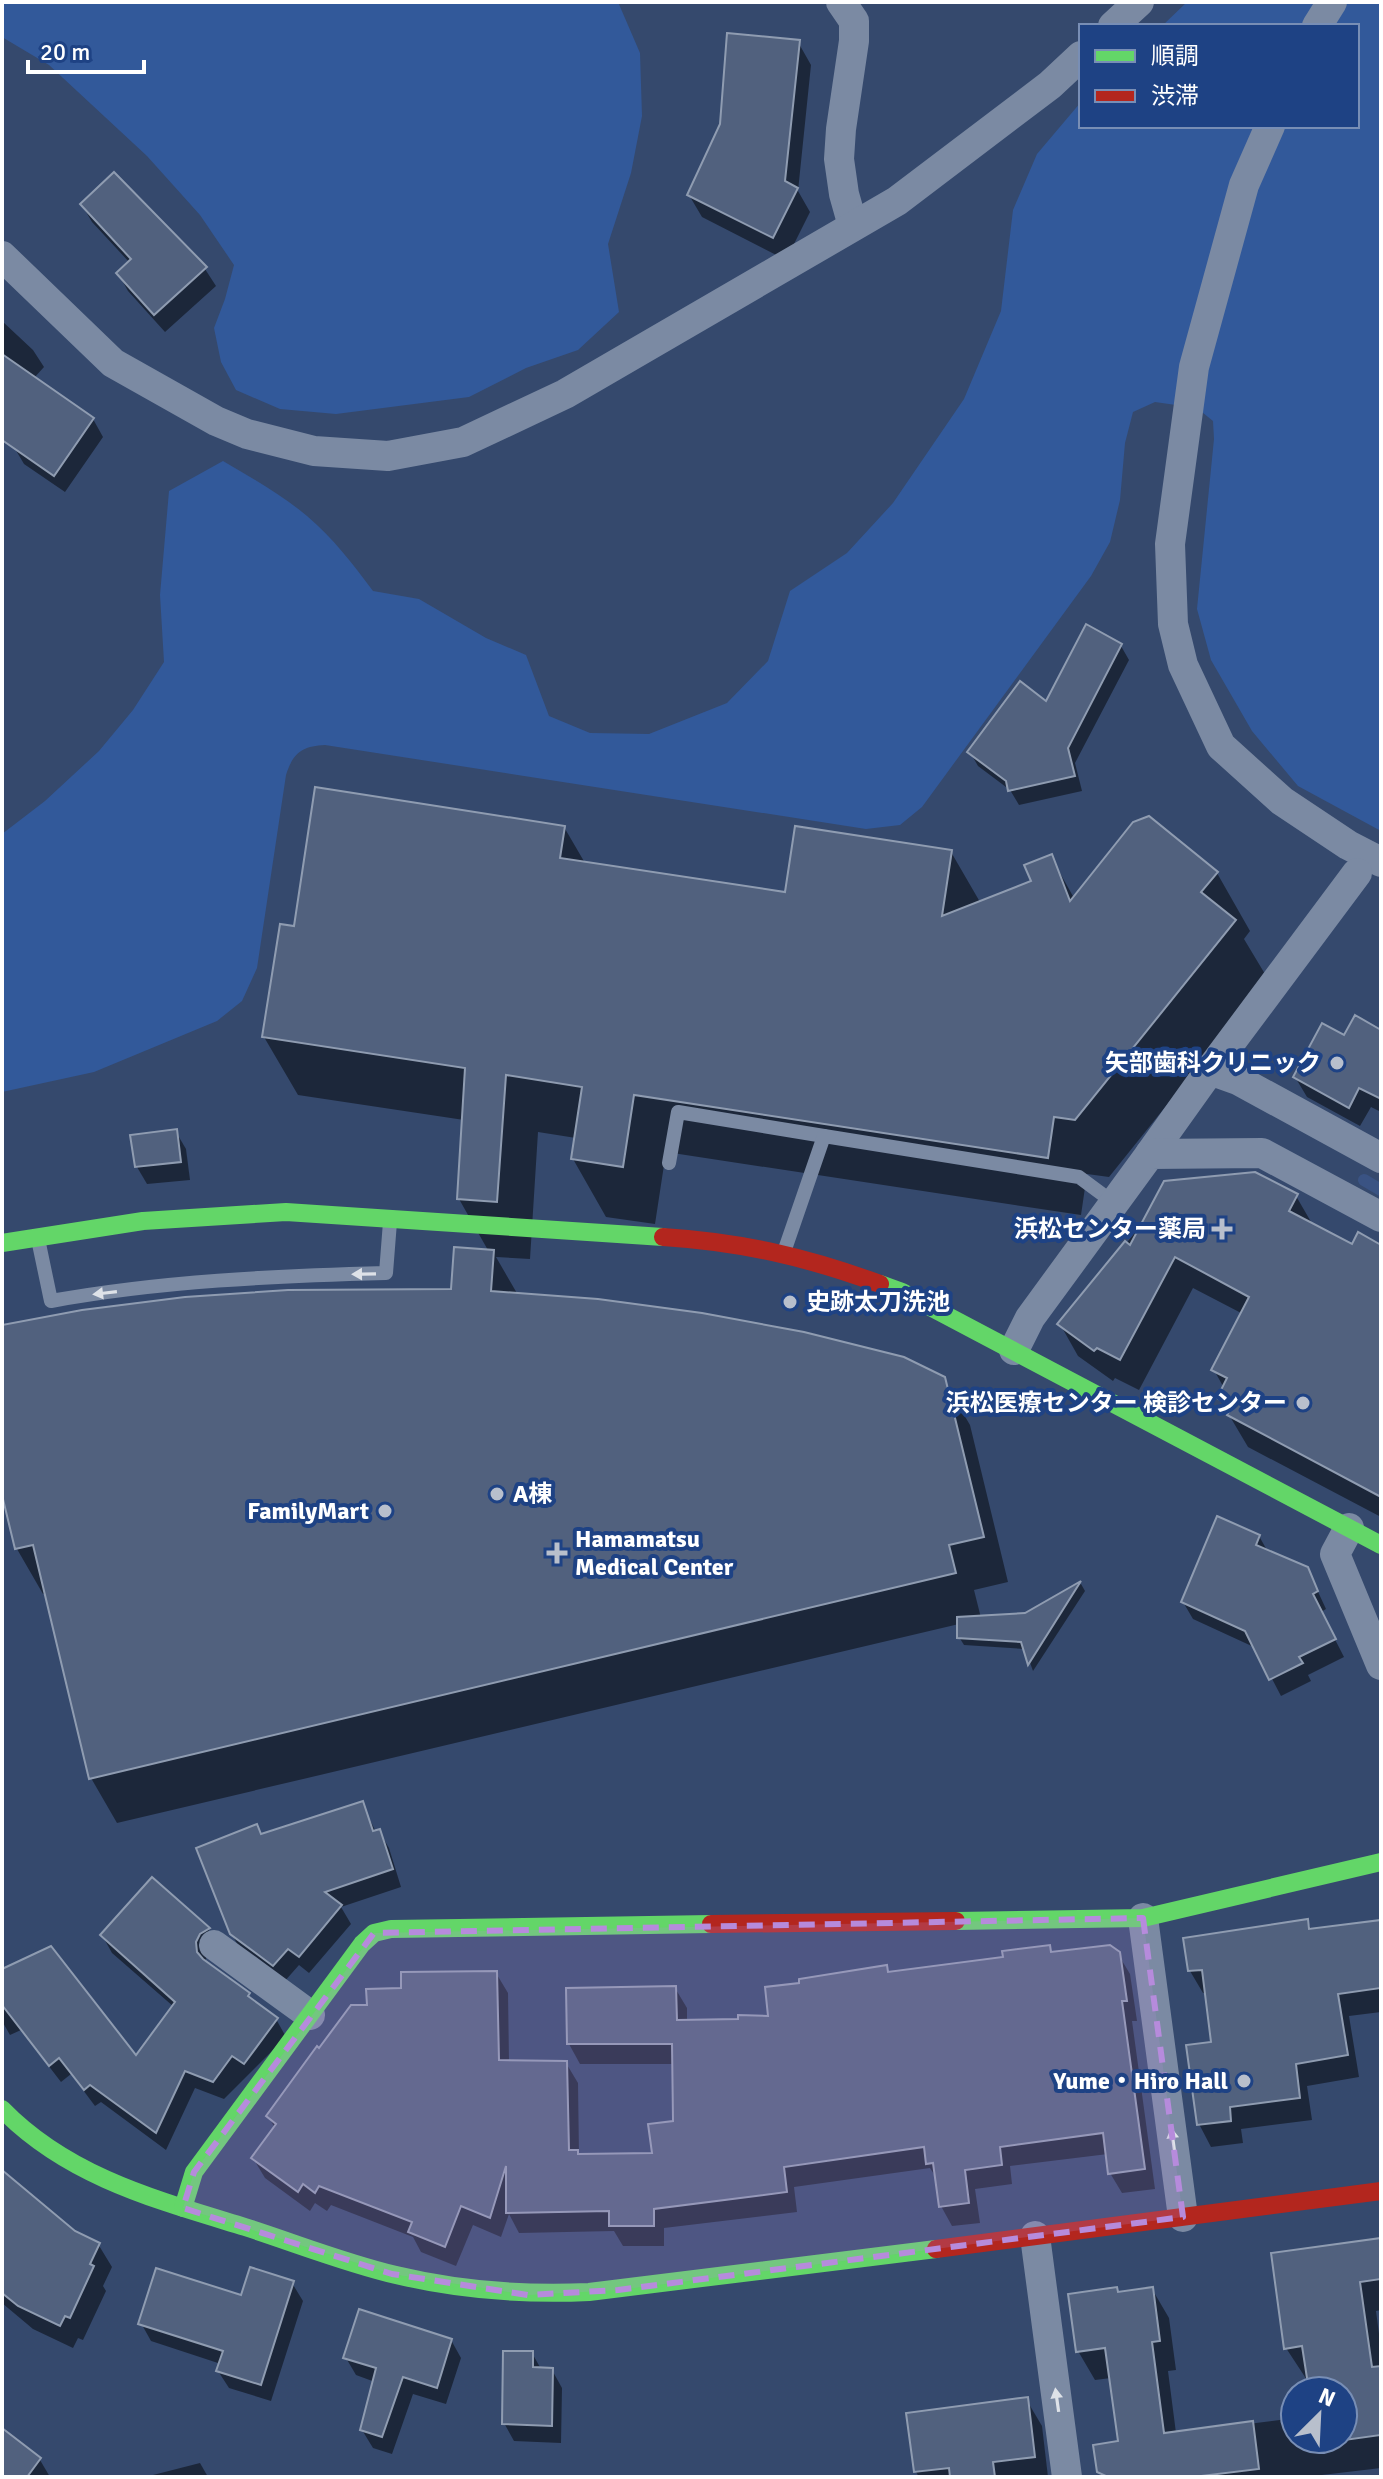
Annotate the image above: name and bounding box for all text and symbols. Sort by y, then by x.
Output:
scale bar [28,24,144,74]
legend [1079,24,1359,128]
text: 20 m [40,37,90,67]
text: 順調 [1151,41,1199,71]
text: 渋滞 [1151,81,1199,111]
place label: 矢部歯科クリニック [1105,1048,1321,1078]
marker: 矢部歯科クリニック [1328,1054,1346,1072]
place label: 浜松センター薬局 [1014,1214,1206,1244]
marker: 浜松センター薬局 [1213,1220,1231,1238]
one-way arrow [351,1267,376,1280]
one-way arrow [92,1287,117,1300]
place label: 史跡太刀洗池 [806,1287,950,1317]
marker: 史跡太刀洗池 [781,1293,799,1311]
place label: 浜松医療センター 検診センター [946,1388,1287,1418]
marker: 浜松医療センター 検診センター [1294,1394,1312,1412]
place label: A棟 [513,1479,552,1509]
marker: A棟 [488,1485,506,1503]
place label: FamilyMart [247,1496,369,1526]
marker: FamilyMart [376,1502,394,1520]
place label: Hamamatsu Medical Center [575,1524,734,1582]
marker: Hamamatsu Medical Center [546,1542,568,1564]
place label: Yume・Hiro Hall [1052,2066,1228,2096]
marker: Yume・Hiro Hall [1235,2072,1253,2090]
one-way arrow [1166,2127,1179,2152]
north arrow [1279,2375,1359,2455]
text: N [1314,2382,1339,2413]
one-way arrow [1050,2387,1063,2412]

